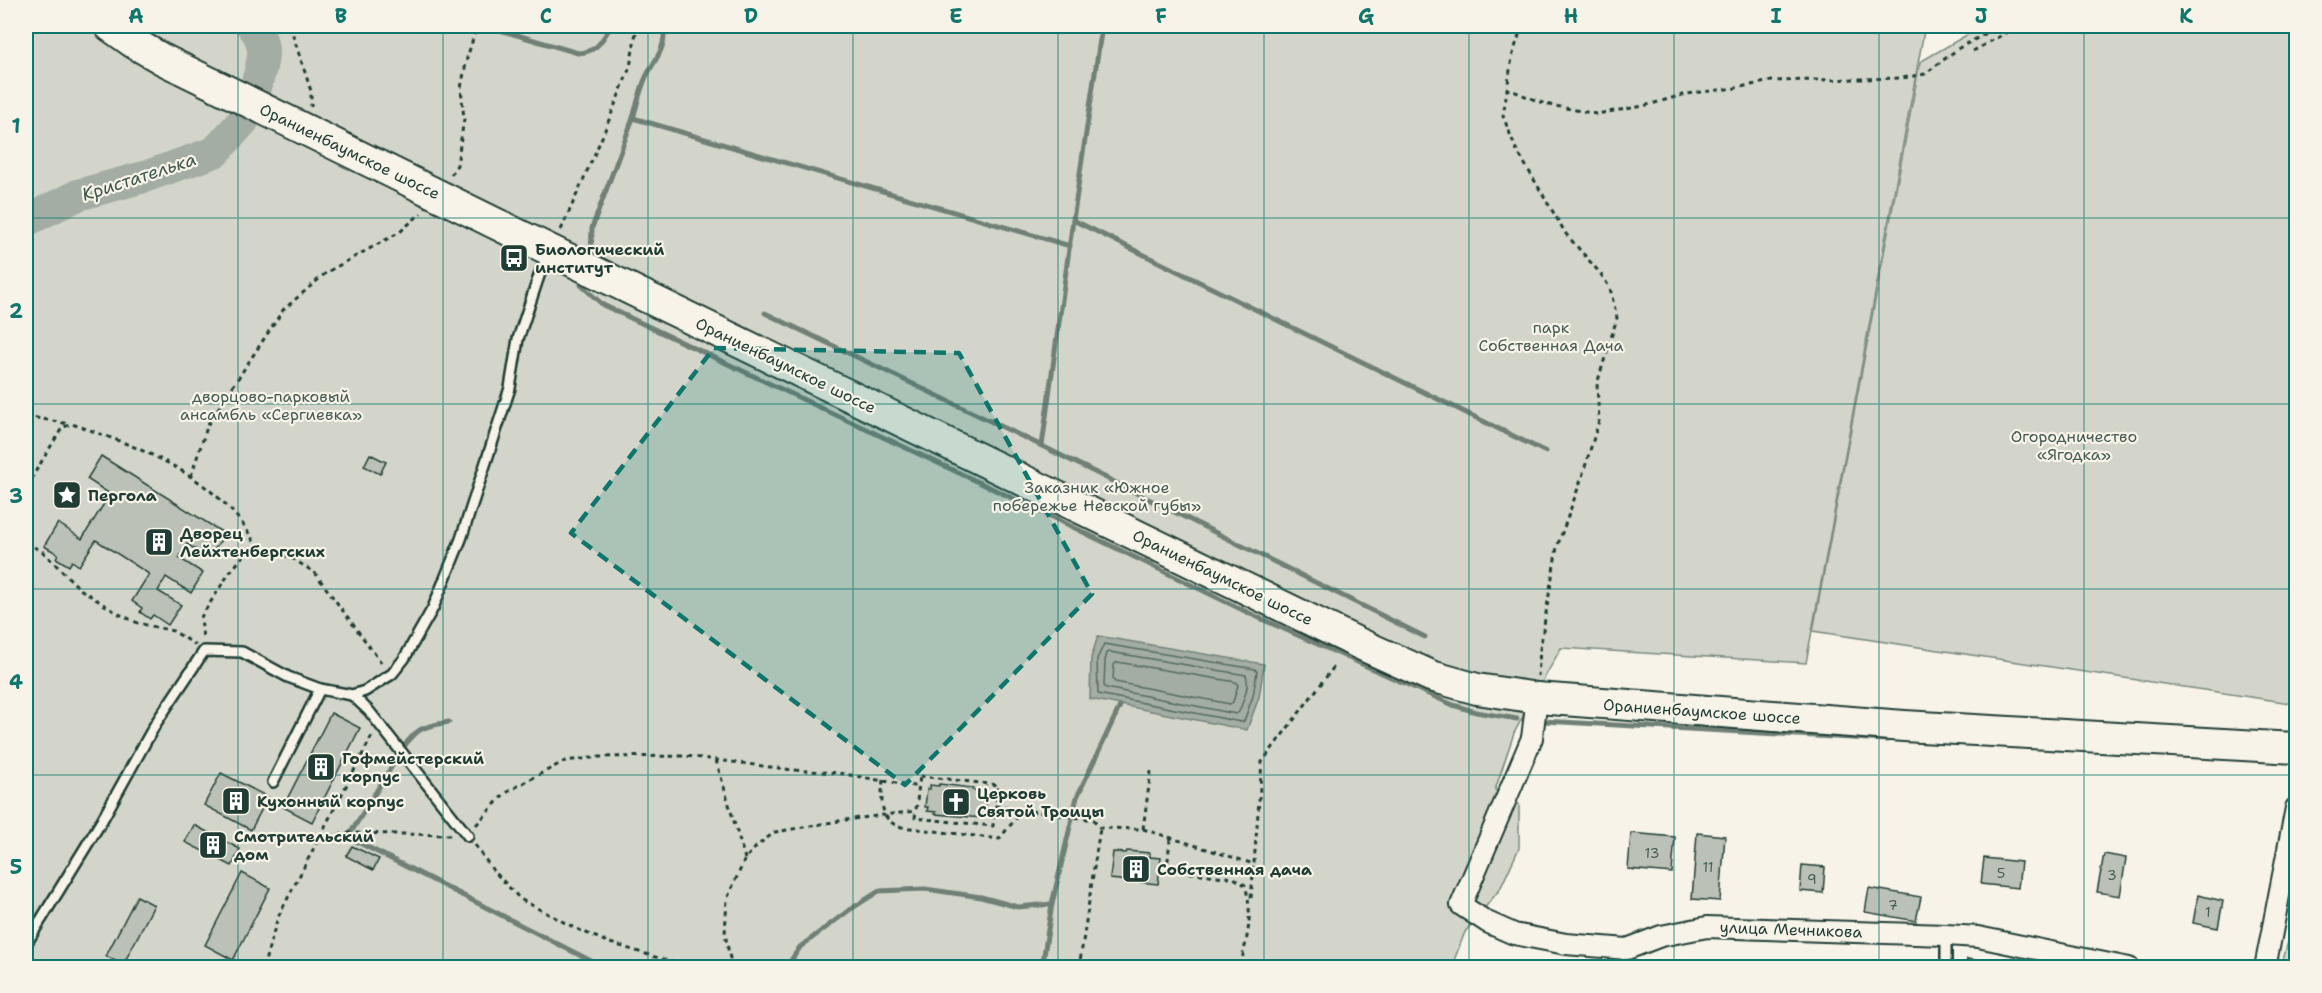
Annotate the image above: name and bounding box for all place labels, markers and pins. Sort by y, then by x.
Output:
place label: Биологический институт [535,239,664,278]
bus stop icon: Биологический институт [498,242,530,274]
place icon: Пергола [51,479,83,511]
place label: Пергола [88,485,157,506]
place label: Дворец Лейхтенбергских [180,523,325,562]
building icon: Дворец Лейхтенбергских [143,526,175,558]
place label: Гофмейстерский корпус [342,748,484,787]
building icon: Гофмейстерский корпус [305,751,337,783]
place label: Церковь Святой Троицы [977,783,1104,822]
building icon: Кухонный корпус [220,785,252,817]
church icon: Церковь Святой Троицы [940,786,972,818]
place label: Кухонный корпус [257,791,404,812]
place label: Смотрительский дом [234,826,374,865]
building icon: Смотрительский дом [197,829,229,861]
building icon: Собственная дача [1120,853,1152,885]
place label: Собственная дача [1157,859,1312,880]

